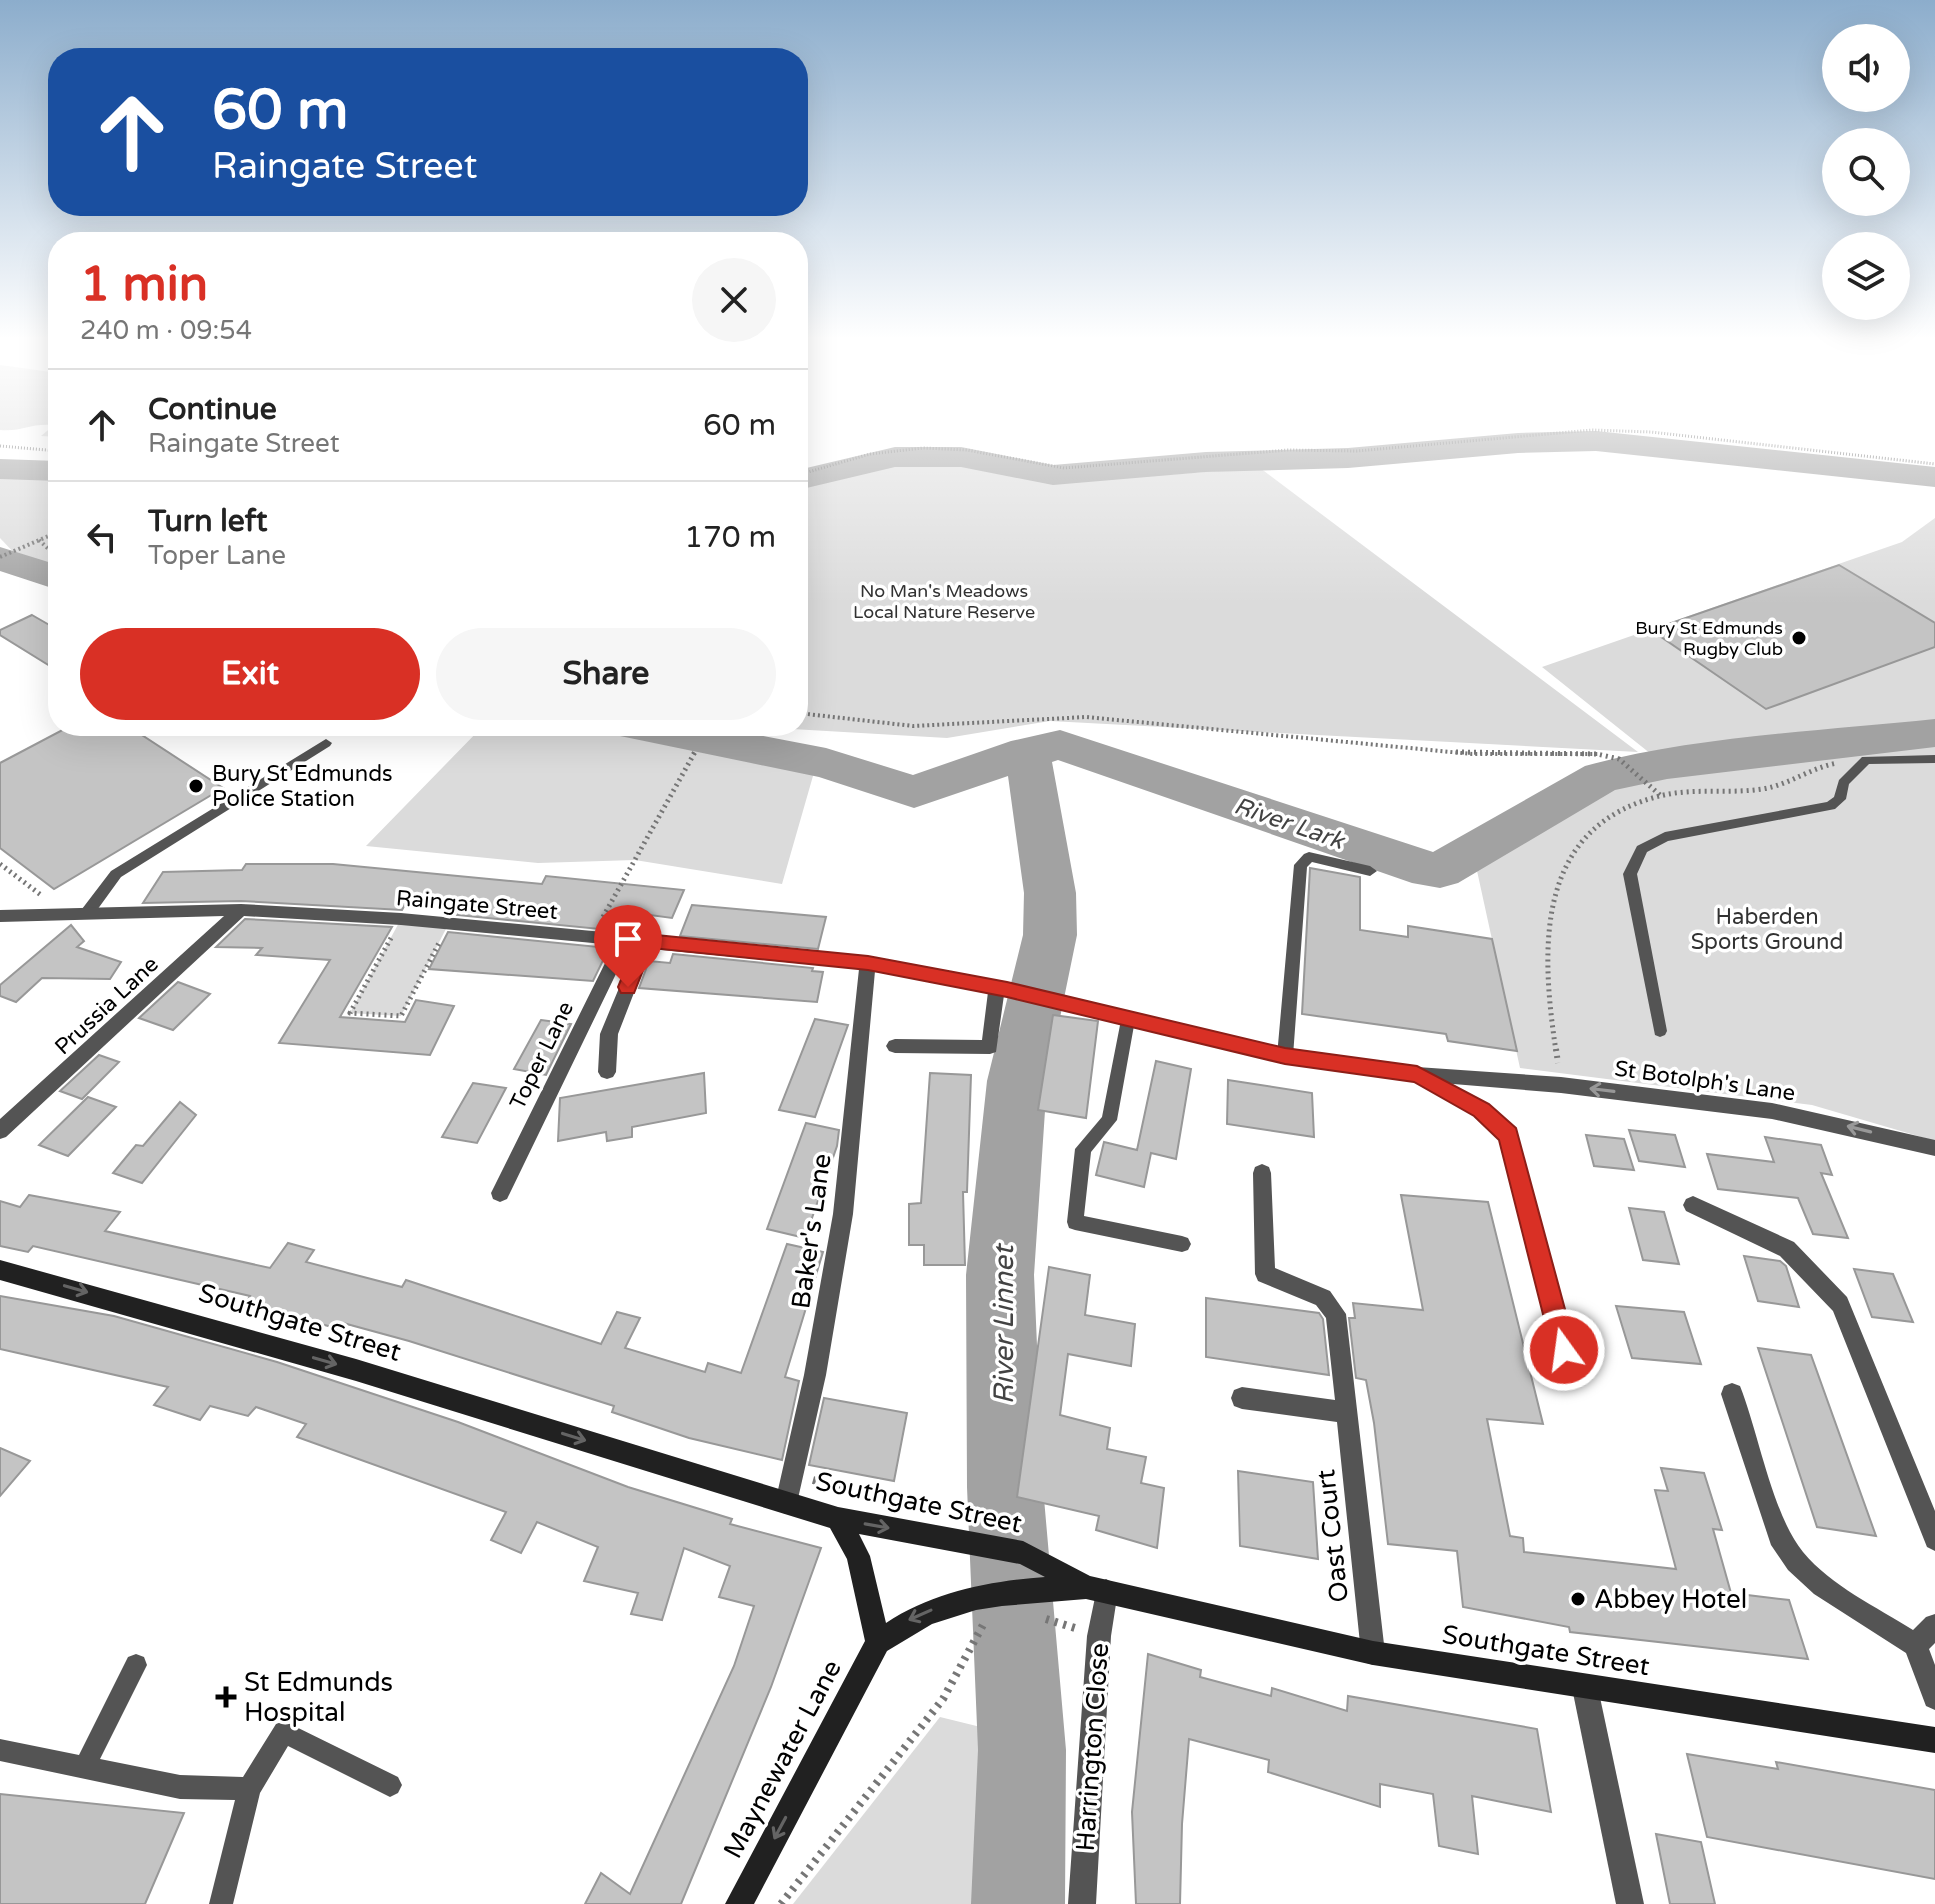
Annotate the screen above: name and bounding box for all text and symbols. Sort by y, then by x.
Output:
map controls [1822,24,1910,320]
button: sound [1822,24,1910,112]
text: 60 m [212,77,348,144]
icon: ahead [80,80,184,184]
button: search [1822,128,1910,216]
text: Raingate Street [212,145,477,188]
button: layers [1822,232,1910,320]
text: 1 min [80,256,208,314]
button: close [692,258,776,342]
text: 240 m · 09:54 [80,315,252,346]
text: Continue [148,391,277,428]
icon: ahead [80,403,124,447]
text: 60 m [703,407,776,444]
text: Raingate Street [148,428,340,459]
text: Turn left [148,503,267,540]
icon: left [80,515,124,559]
text: 170 m [684,519,776,556]
text: Toper Lane [148,540,286,571]
park label: No Man's Meadows Local Nature Reserve [853,580,1035,623]
place label: Bury St Edmunds Rugby Club [1635,617,1783,660]
button: Exit [80,628,420,720]
button: Share [436,628,776,720]
marker: Bury St Edmunds Rugby Club [1790,629,1808,647]
place label: Bury St Edmunds Police Station [212,761,393,812]
marker: Bury St Edmunds Police Station [187,777,205,795]
water label: River Lark [1230,791,1349,856]
street label: Raingate Street [395,885,559,925]
park label: Haberden Sports Ground [1691,904,1843,955]
pin [594,905,662,987]
icon: arrive [606,917,650,961]
street label: Prussia Lane [50,951,164,1060]
street label: Toper Lane [505,997,579,1114]
street label: St Botolph's Lane [1613,1055,1797,1107]
one-way arrow [1590,1082,1616,1097]
one-way arrow [1847,1120,1873,1135]
street label: Baker's Lane [785,1151,838,1311]
water label: River Linnet [987,1242,1021,1405]
street label: Southgate Street [195,1277,405,1368]
one-way arrow [62,1282,88,1297]
position arrow [1522,1308,1606,1392]
one-way arrow [312,1354,338,1369]
one-way arrow [561,1431,586,1445]
street label: Southgate Street [813,1466,1025,1539]
street label: Oast Court [1310,1468,1355,1604]
one-way arrow [864,1519,889,1534]
place label: Abbey Hotel [1594,1584,1747,1615]
marker: Abbey Hotel [1569,1590,1587,1608]
one-way arrow [908,1609,933,1624]
street label: Southgate Street [1440,1619,1652,1682]
street label: Harrington Close [1070,1642,1115,1852]
street label: Maynewater Lane [717,1655,848,1864]
place label: St Edmunds Hospital [244,1667,393,1728]
marker: St Edmunds Hospital [215,1686,237,1708]
one-way arrow [771,1816,787,1839]

